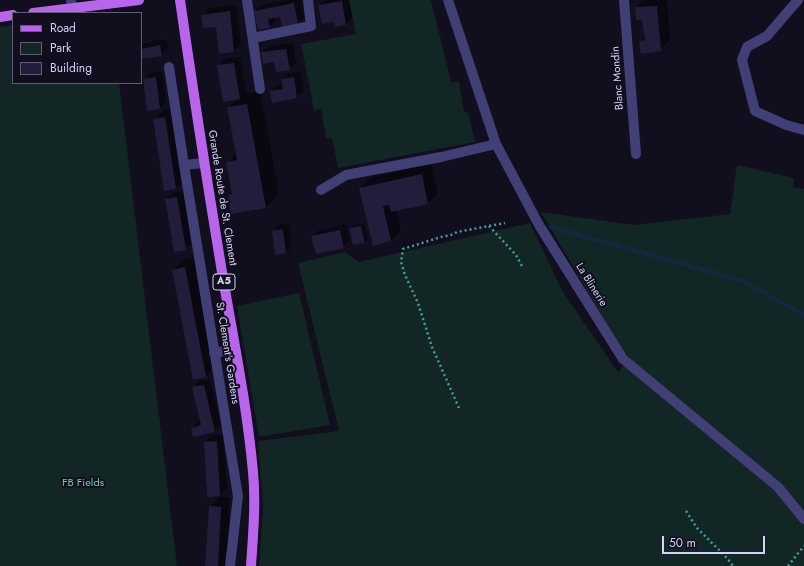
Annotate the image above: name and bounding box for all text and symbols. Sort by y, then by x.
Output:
legend [12,12,142,84]
text: Road [50,19,76,37]
text: Park [50,39,71,57]
street label: Blanc Mondin [609,46,627,110]
text: Building [50,59,92,77]
street label: Grande Route de St. Clement [205,129,239,267]
street label: La Blinerie [572,261,610,309]
road number: A5 [213,274,235,290]
street label: St. Clement's Gardens [212,301,242,405]
park label: FB Fields [62,476,104,490]
scale bar [664,528,767,554]
text: 50 m [669,534,696,552]

